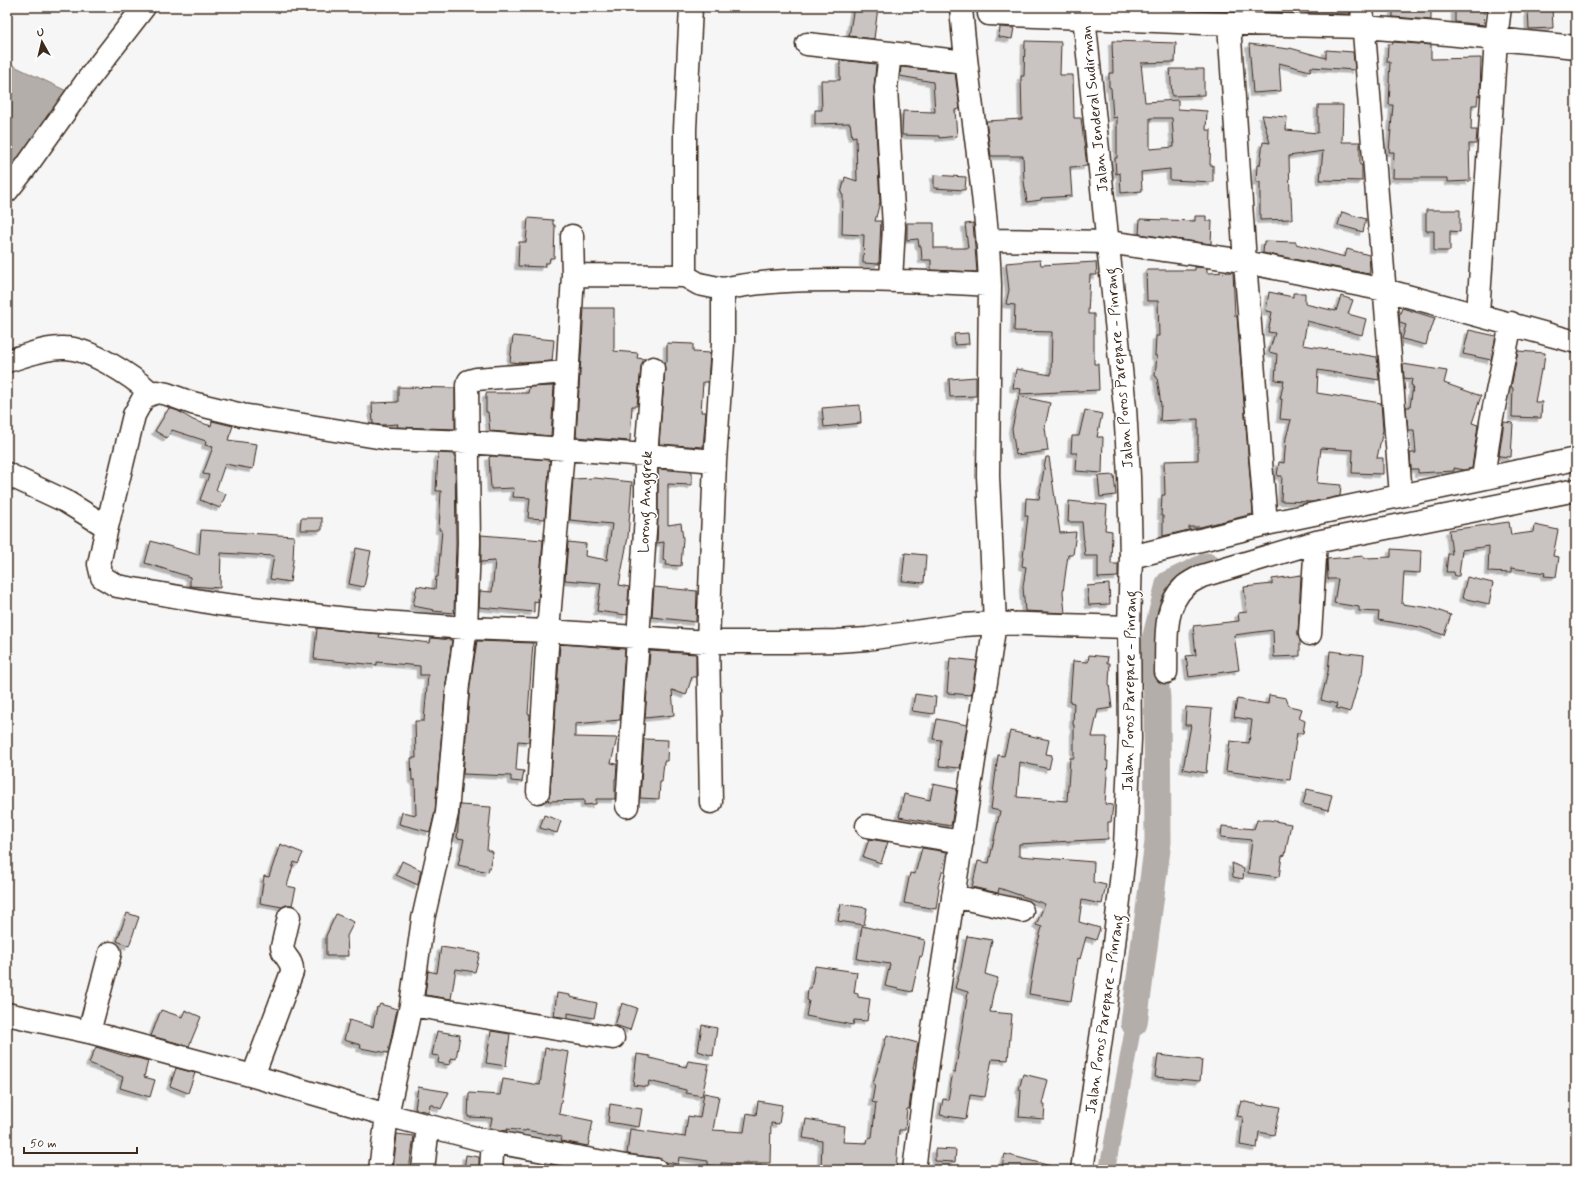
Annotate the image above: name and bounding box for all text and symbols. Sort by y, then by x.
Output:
north arrow [22,22,62,62]
street label: Jalan Jenderal Sudirman [1076,24,1114,193]
text: U [36,26,45,41]
street label: Jalan Poros Parepare - Pinrang [1101,267,1140,469]
street label: Lorong Anggrek [634,450,659,554]
street label: Jalan Poros Parepare - Pinrang [1118,590,1143,792]
street label: Jalan Poros Parepare - Pinrang [1081,913,1130,1115]
scale bar [24,1129,137,1155]
text: 50 m [30,1136,57,1152]

